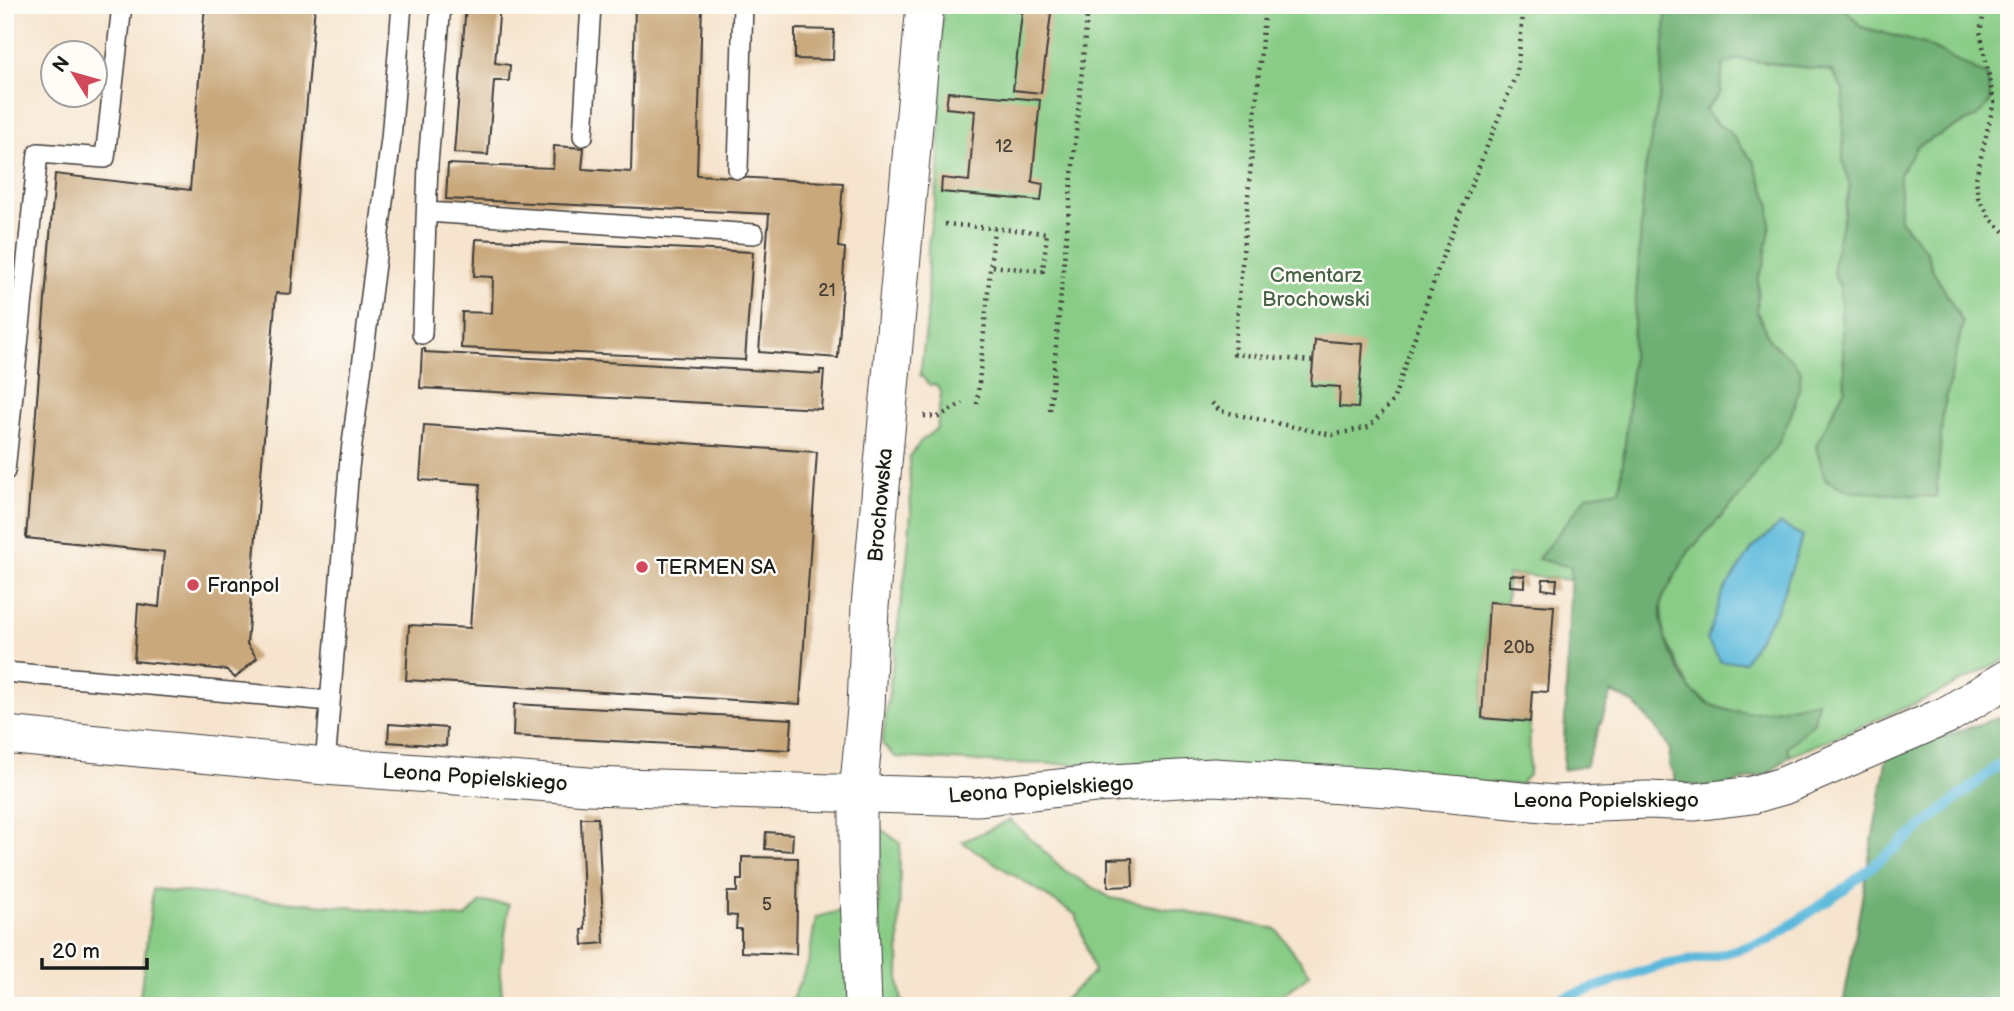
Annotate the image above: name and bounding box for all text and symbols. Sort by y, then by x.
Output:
north arrow [38,38,108,108]
text: N [48,52,75,77]
house number: 12 [995,136,1013,157]
park label: Cmentarz Brochowski [1262,263,1370,312]
house number: 21 [818,280,836,301]
street label: Brochowska [863,447,898,563]
place label: TERMEN SA [656,555,776,580]
marker: TERMEN SA [634,559,650,575]
place label: Franpol [207,573,279,598]
marker: Franpol [185,577,201,593]
house number: 20b [1503,637,1535,658]
street label: Leona Popielskiego [381,759,569,796]
street label: Leona Popielskiego [947,771,1135,808]
street label: Leona Popielskiego [1513,788,1699,813]
house number: 5 [762,894,772,915]
scale bar [42,927,147,971]
text: 20 m [52,939,100,964]

